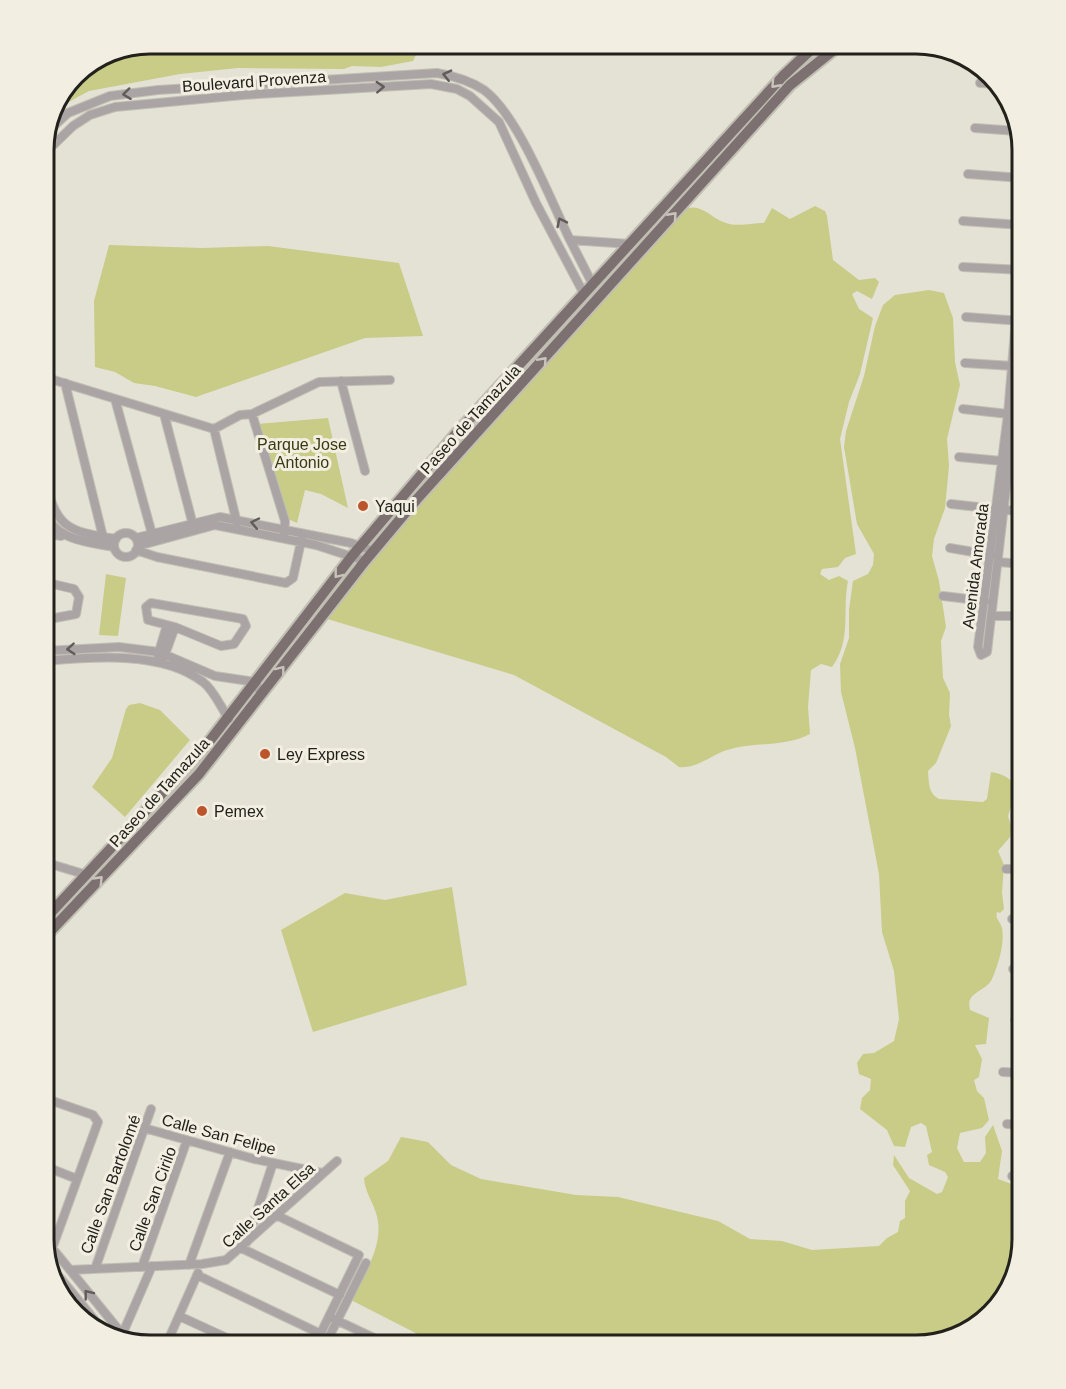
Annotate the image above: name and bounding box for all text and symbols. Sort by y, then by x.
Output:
street label: Boulevard Provenza [182,68,327,95]
one-way arrow [442,69,452,82]
one-way arrow [771,77,782,88]
one-way arrow [375,81,384,94]
one-way arrow [123,87,132,99]
one-way arrow [666,212,677,223]
one-way arrow [557,218,569,229]
one-way arrow [536,357,547,368]
street label: Paseo de Tamazula [417,361,524,477]
park label: Parque Jose Antonio [257,436,347,471]
place label: Yaqui [375,498,415,515]
marker: Yaqui [356,499,370,513]
street label: Avenida Amorada [959,502,992,630]
one-way arrow [251,517,261,530]
one-way arrow [334,568,345,579]
one-way arrow [67,642,76,655]
one-way arrow [274,666,285,677]
street label: Paseo de Tamazula [106,734,213,850]
place label: Ley Express [277,746,365,763]
marker: Ley Express [258,747,272,761]
place label: Pemex [214,803,264,820]
marker: Pemex [195,804,209,818]
one-way arrow [91,877,102,888]
street label: Calle San Felipe [160,1111,278,1158]
street label: Calle San Bartolomé [77,1112,144,1256]
street label: Calle San Cirilo [126,1144,179,1254]
street label: Calle Santa Elsa [219,1159,318,1251]
one-way arrow [85,1289,96,1300]

